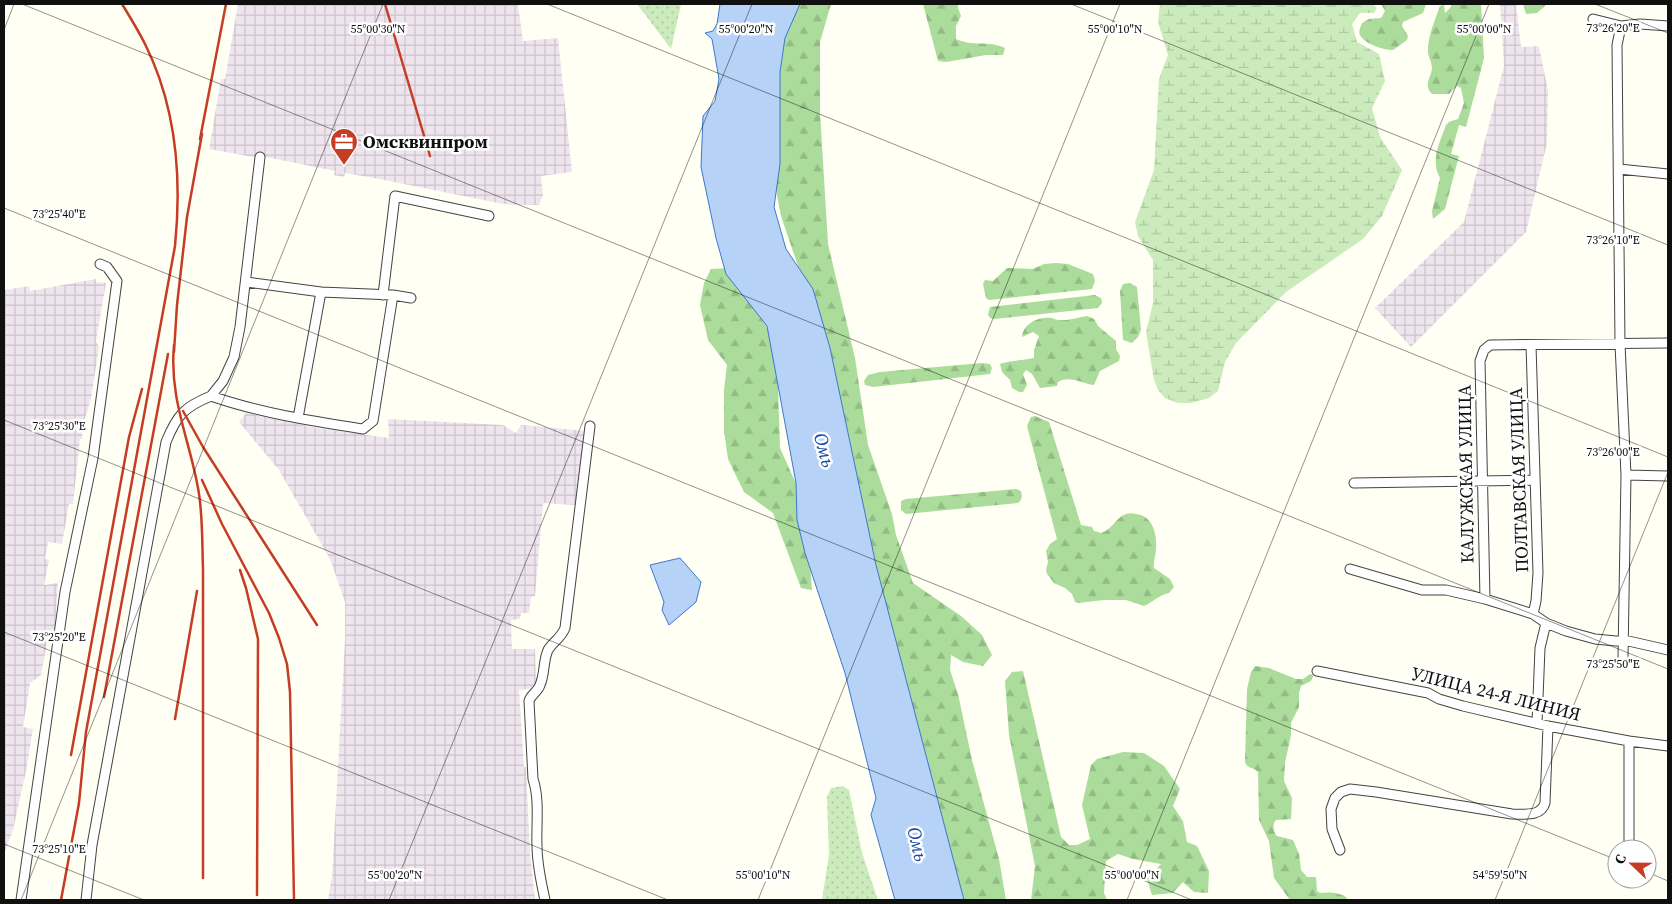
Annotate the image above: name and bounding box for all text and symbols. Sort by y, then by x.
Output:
text: 73°26'20"E [1586,20,1640,36]
text: 55°00'30"N [350,21,406,37]
text: 55°00'20"N [718,21,774,37]
text: 55°00'10"N [1087,21,1143,37]
text: 55°00'00"N [1456,21,1512,37]
office icon: Омсквинпром [329,127,359,166]
place label: Омсквинпром [363,129,488,154]
text: 73°25'40"E [32,206,86,222]
text: 73°26'10"E [1586,232,1640,248]
street label: КАЛУЖСКАЯ УЛИЦА [1451,384,1480,564]
street label: ПОЛТАВСКАЯ УЛИЦА [1503,387,1534,573]
text: 73°25'30"E [32,418,86,434]
water label: Омь [808,430,842,470]
text: 73°26'00"E [1586,444,1640,460]
text: 73°25'20"E [32,629,86,645]
text: 73°25'50"E [1586,656,1640,672]
street label: УЛИЦА 24-Я ЛИНИЯ [1409,660,1583,727]
water label: Омь [901,824,935,864]
north arrow [1607,839,1657,889]
text: 73°25'10"E [32,841,86,857]
text: С [1609,851,1631,867]
text: 55°00'20"N [367,867,423,883]
text: 55°00'10"N [735,867,791,883]
text: 55°00'00"N [1104,867,1160,883]
text: 54°59'50"N [1472,867,1528,883]

